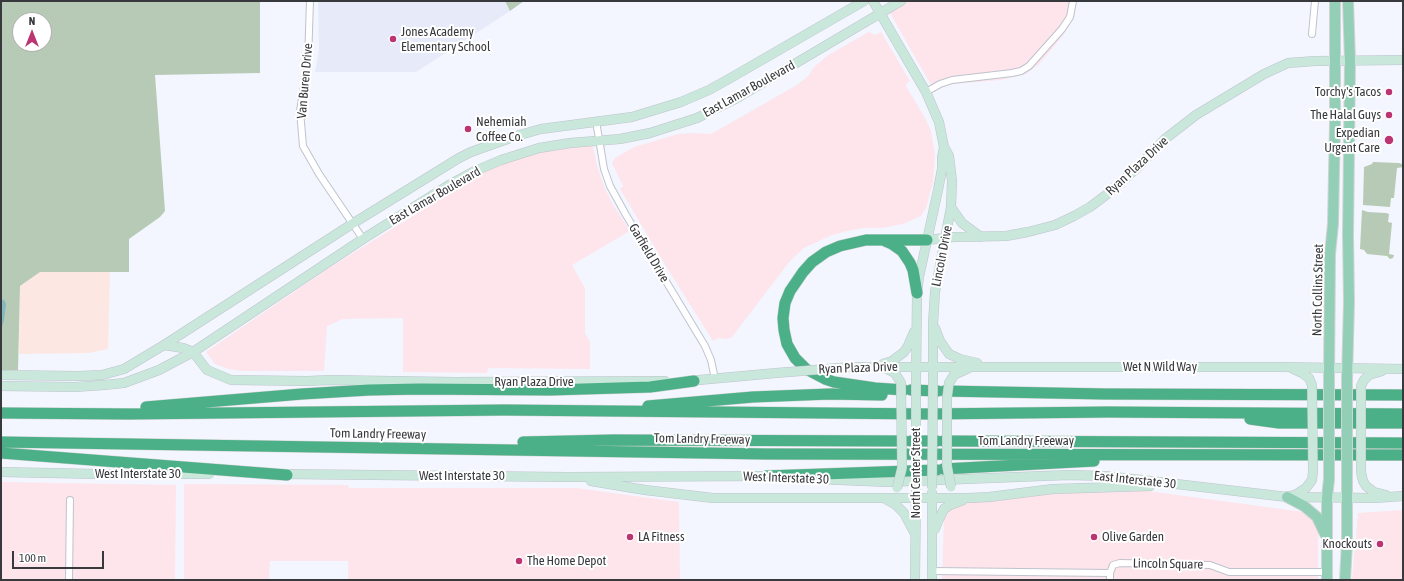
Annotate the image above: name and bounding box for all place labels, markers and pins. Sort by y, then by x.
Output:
place label: Jones Academy Elementary School [401,24,490,55]
marker: Jones Academy Elementary School [388,34,398,44]
place label: Torchy's Tacos [1315,84,1381,100]
marker: Torchy's Tacos [1384,87,1394,97]
place label: The Halal Guys [1310,107,1381,123]
marker: The Halal Guys [1384,110,1394,120]
place label: Nehemiah Coffee Co. [476,114,526,145]
marker: Nehemiah Coffee Co. [463,124,473,134]
place label: Expedian Urgent Care [1324,125,1380,156]
marker: Expedian Urgent Care [1383,134,1395,146]
place label: LA Fitness [638,529,685,545]
place label: Olive Garden [1102,529,1164,545]
marker: LA Fitness [625,532,635,542]
marker: Olive Garden [1089,532,1099,542]
place label: Knockouts [1322,536,1372,552]
marker: Knockouts [1375,539,1385,549]
place label: The Home Depot [527,553,606,569]
marker: The Home Depot [514,556,524,566]

